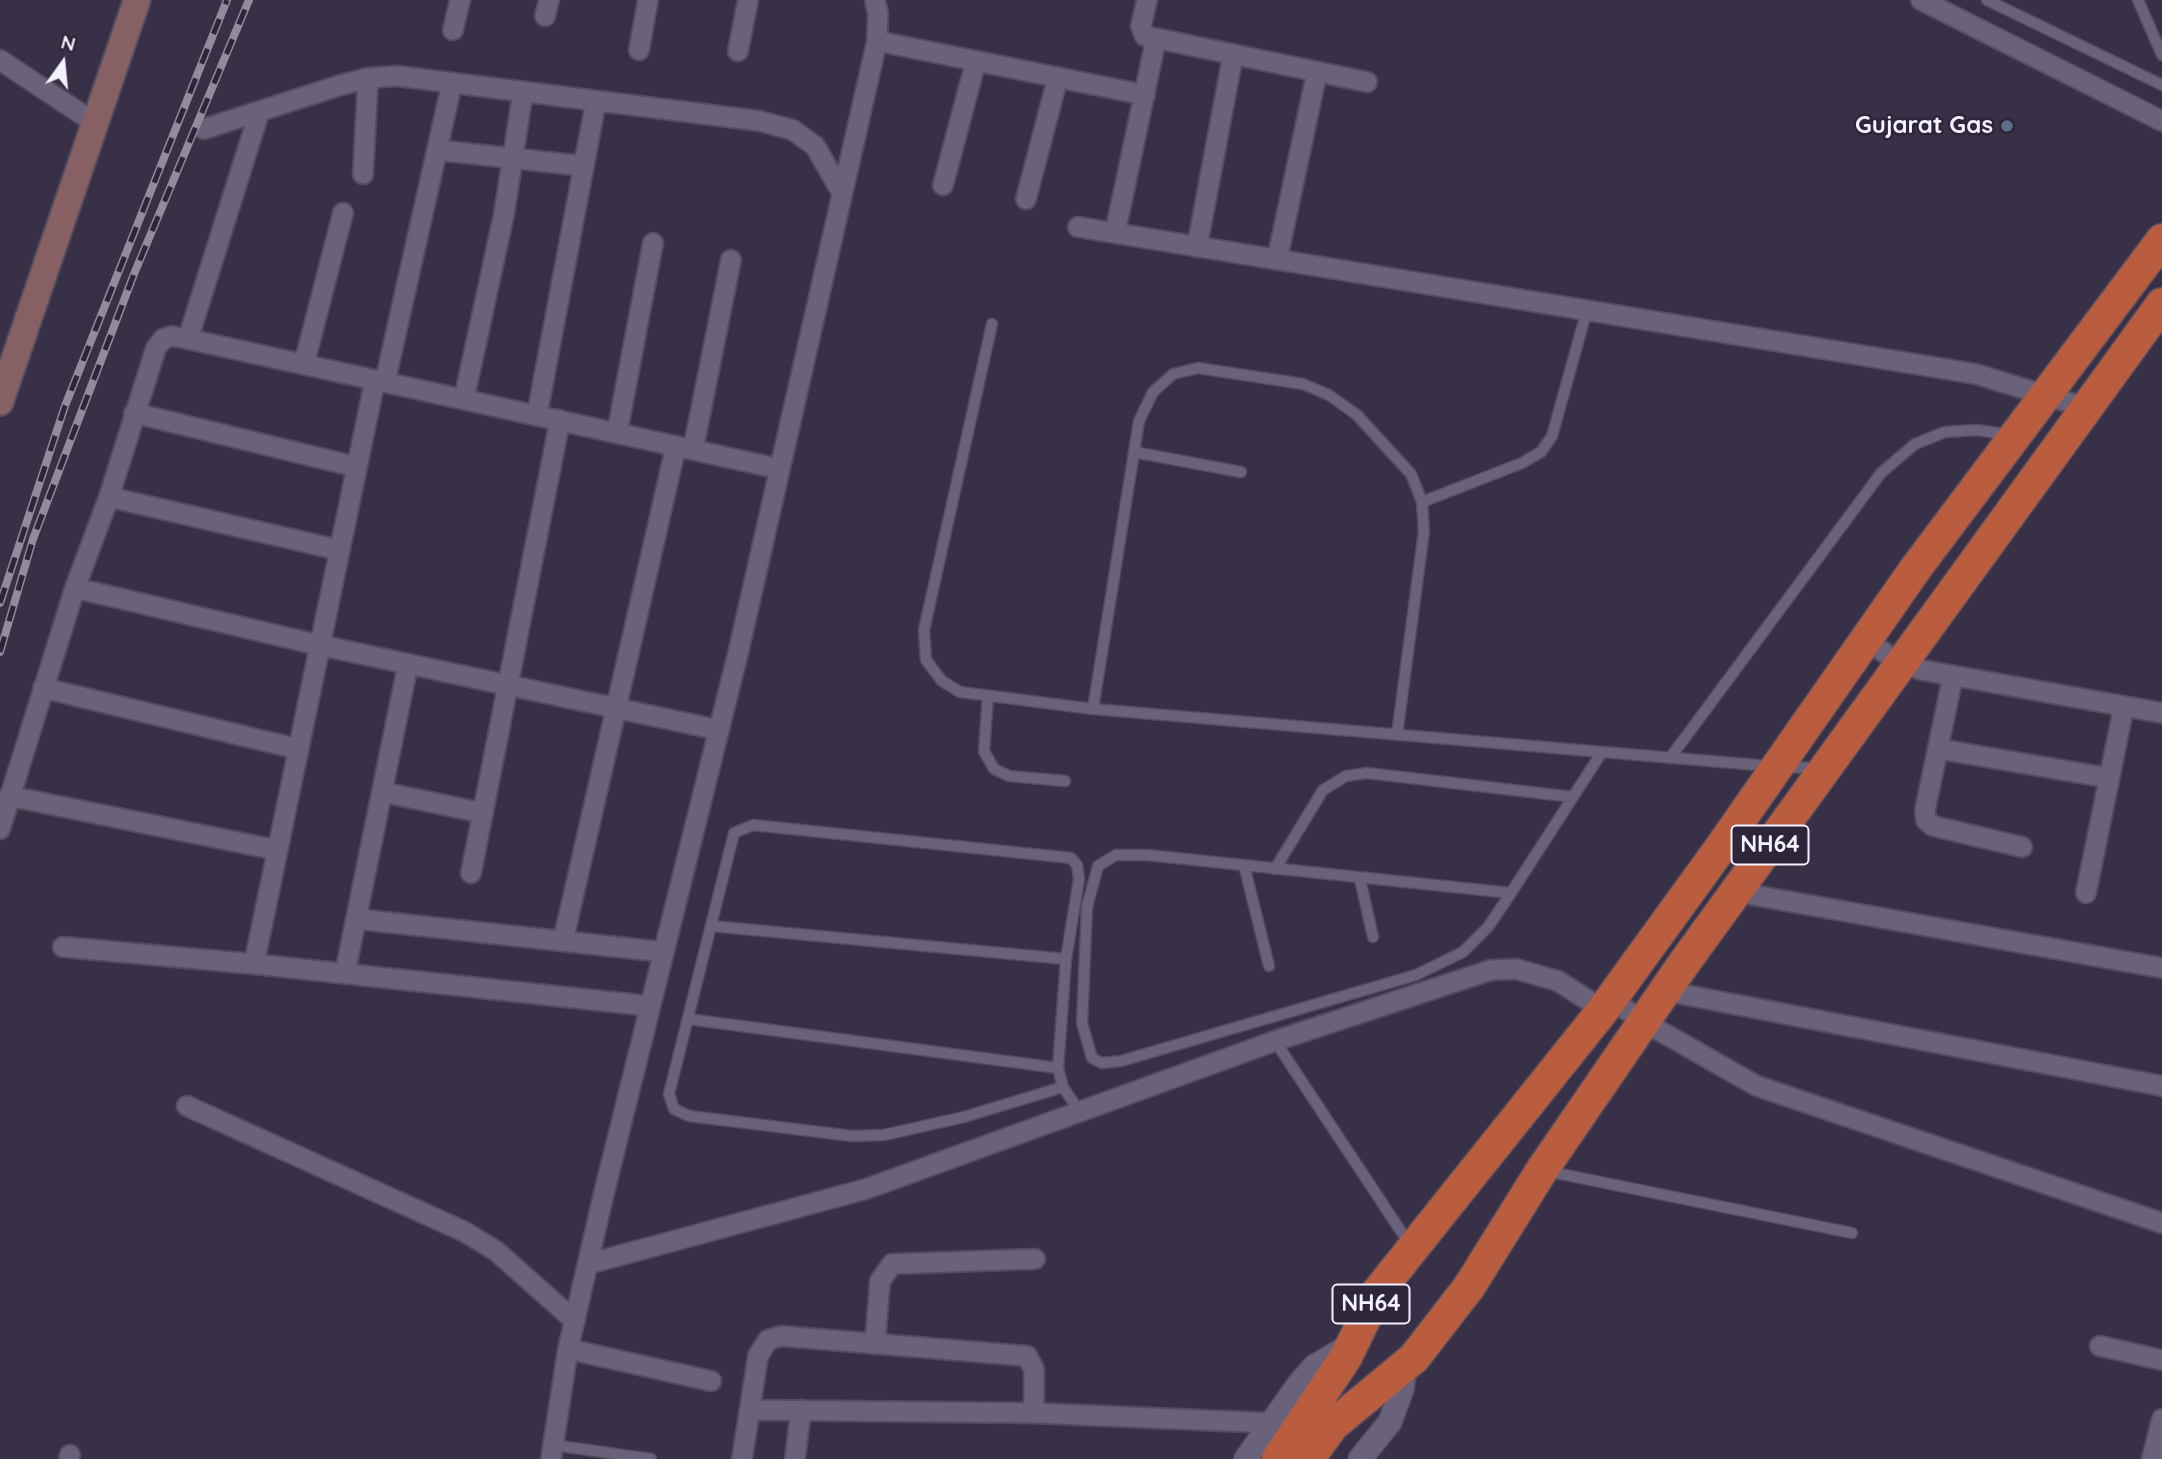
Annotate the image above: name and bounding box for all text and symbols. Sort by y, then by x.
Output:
north arrow [28,28,98,98]
text: N [59,29,78,56]
place label: Gujarat Gas [1855,112,1993,140]
marker: Gujarat Gas [1999,118,2015,134]
road number: NH64 [1732,825,1809,864]
road number: NH64 [1332,1284,1410,1324]

